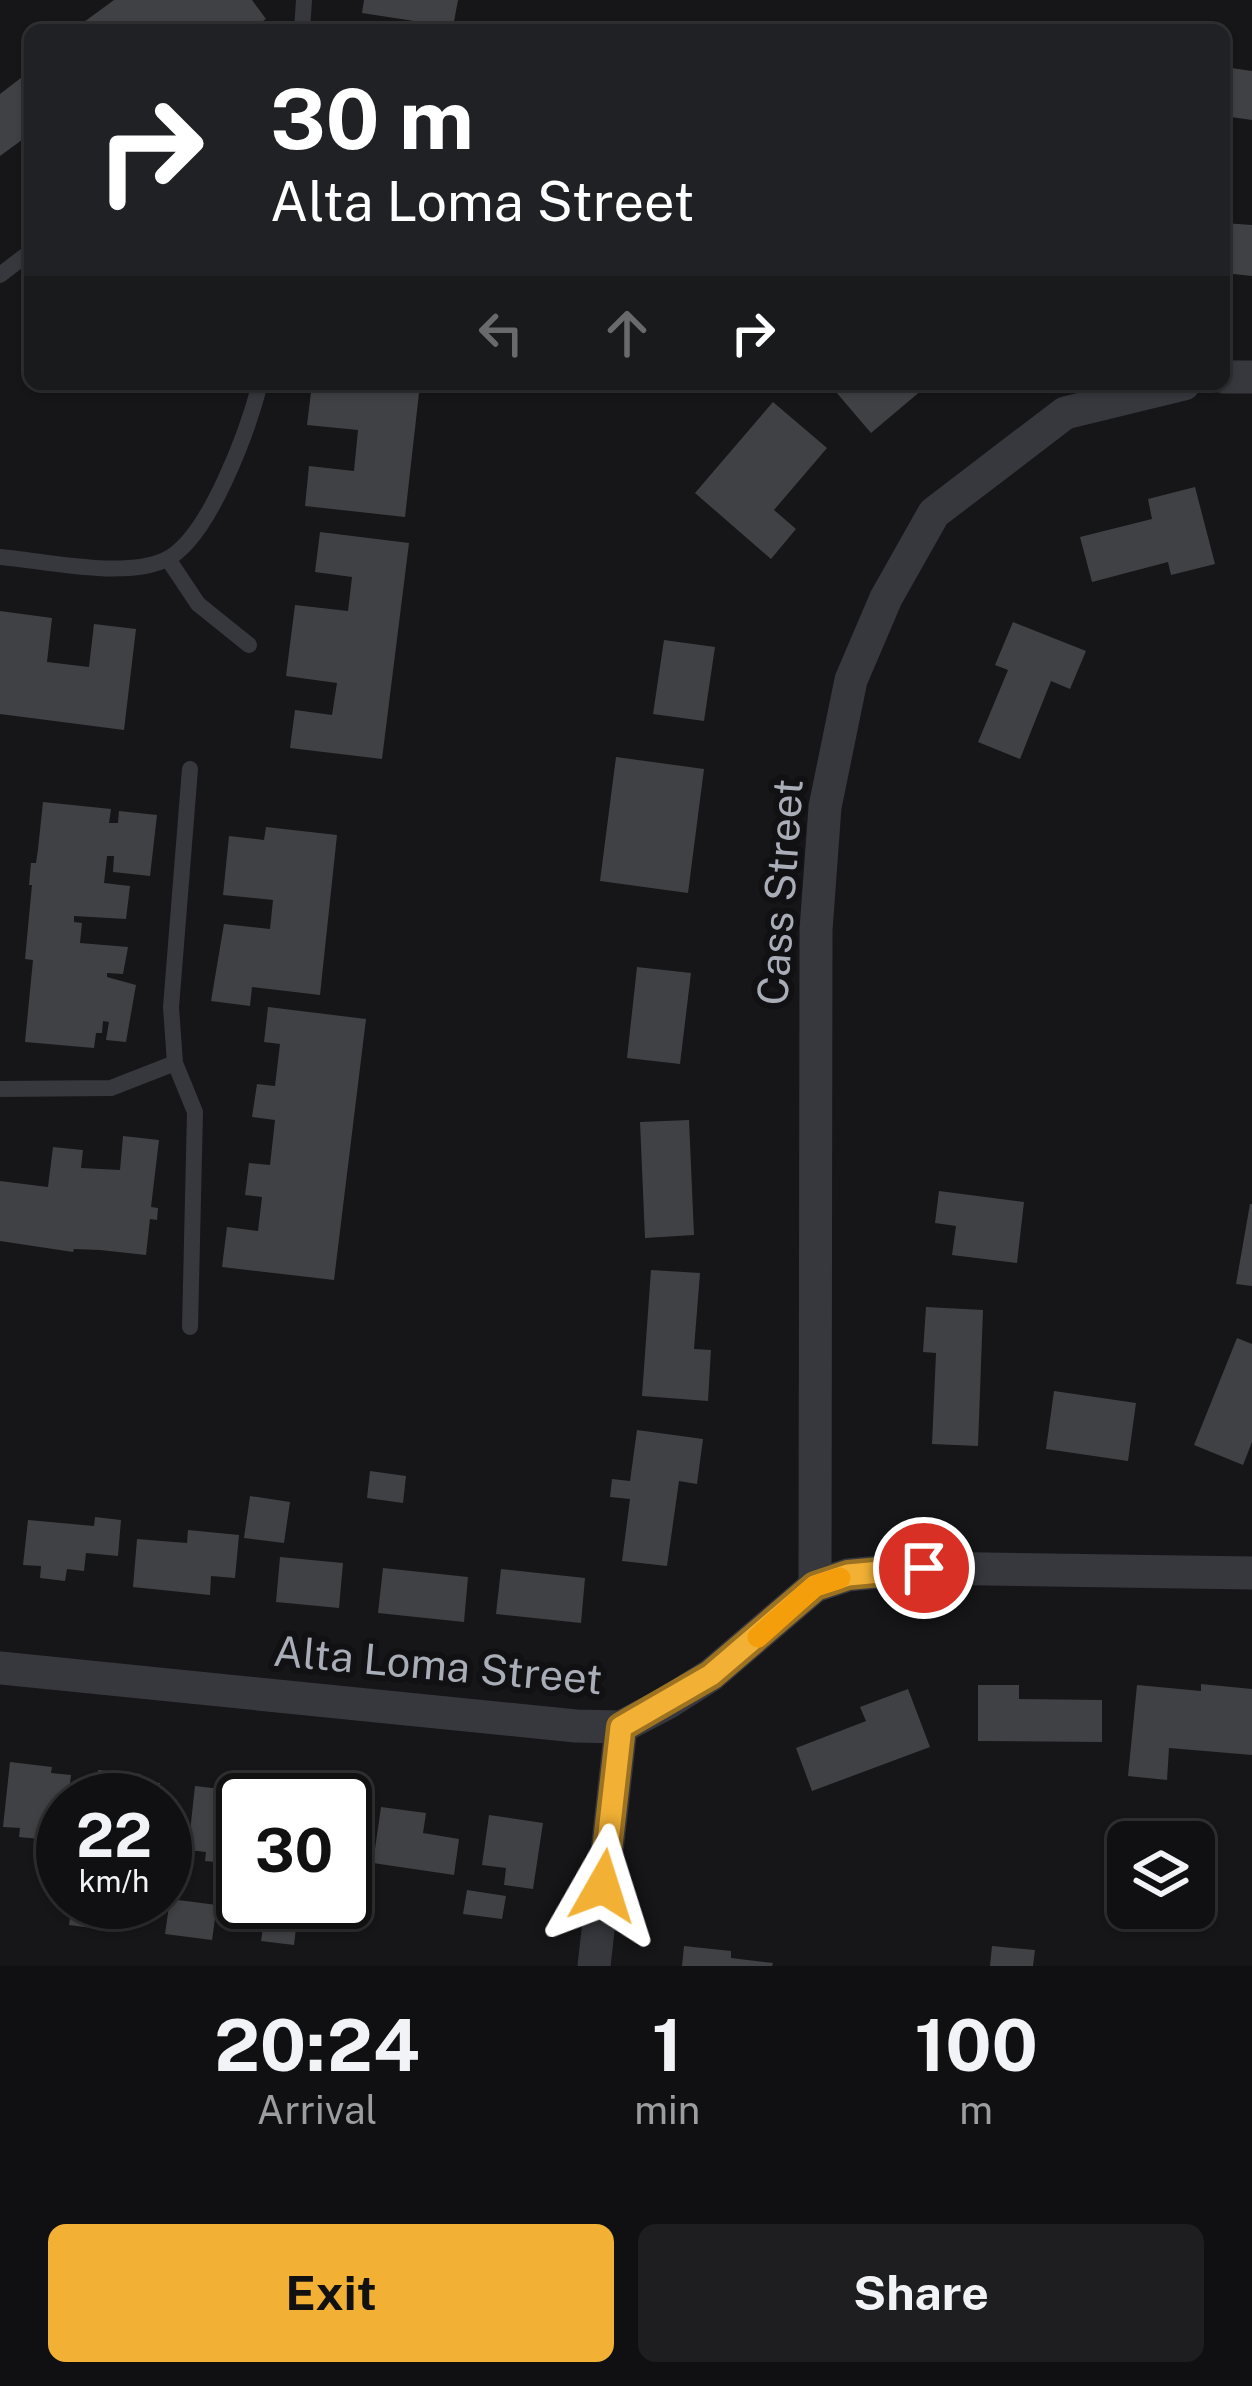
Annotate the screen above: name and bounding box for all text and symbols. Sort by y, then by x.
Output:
text: 30 m [270,69,474,168]
icon: right [72,72,228,228]
text: Alta Loma Street [270,170,694,233]
icon: left [468,300,534,366]
icon: ahead [594,300,660,366]
icon: right [720,300,786,366]
street label: Cass Street [747,777,812,1007]
pin [873,1517,975,1619]
icon: arrive [891,1535,957,1601]
street label: Alta Loma Street [271,1626,605,1703]
speed limit sign: 30 [216,1773,372,1929]
text: 22 [76,1800,152,1871]
map controls [1107,1821,1215,1929]
button: layers [1107,1821,1215,1929]
position arrow [540,1823,666,1949]
text: km/h [79,1863,149,1899]
text: 20:24 [214,2003,420,2087]
text: 1 [652,2003,683,2087]
text: 100 [914,2003,1038,2087]
text: Arrival [257,2087,377,2133]
text: min [634,2087,700,2133]
text: m [959,2087,993,2133]
button: Exit [48,2224,614,2362]
button: Share [638,2224,1204,2362]

